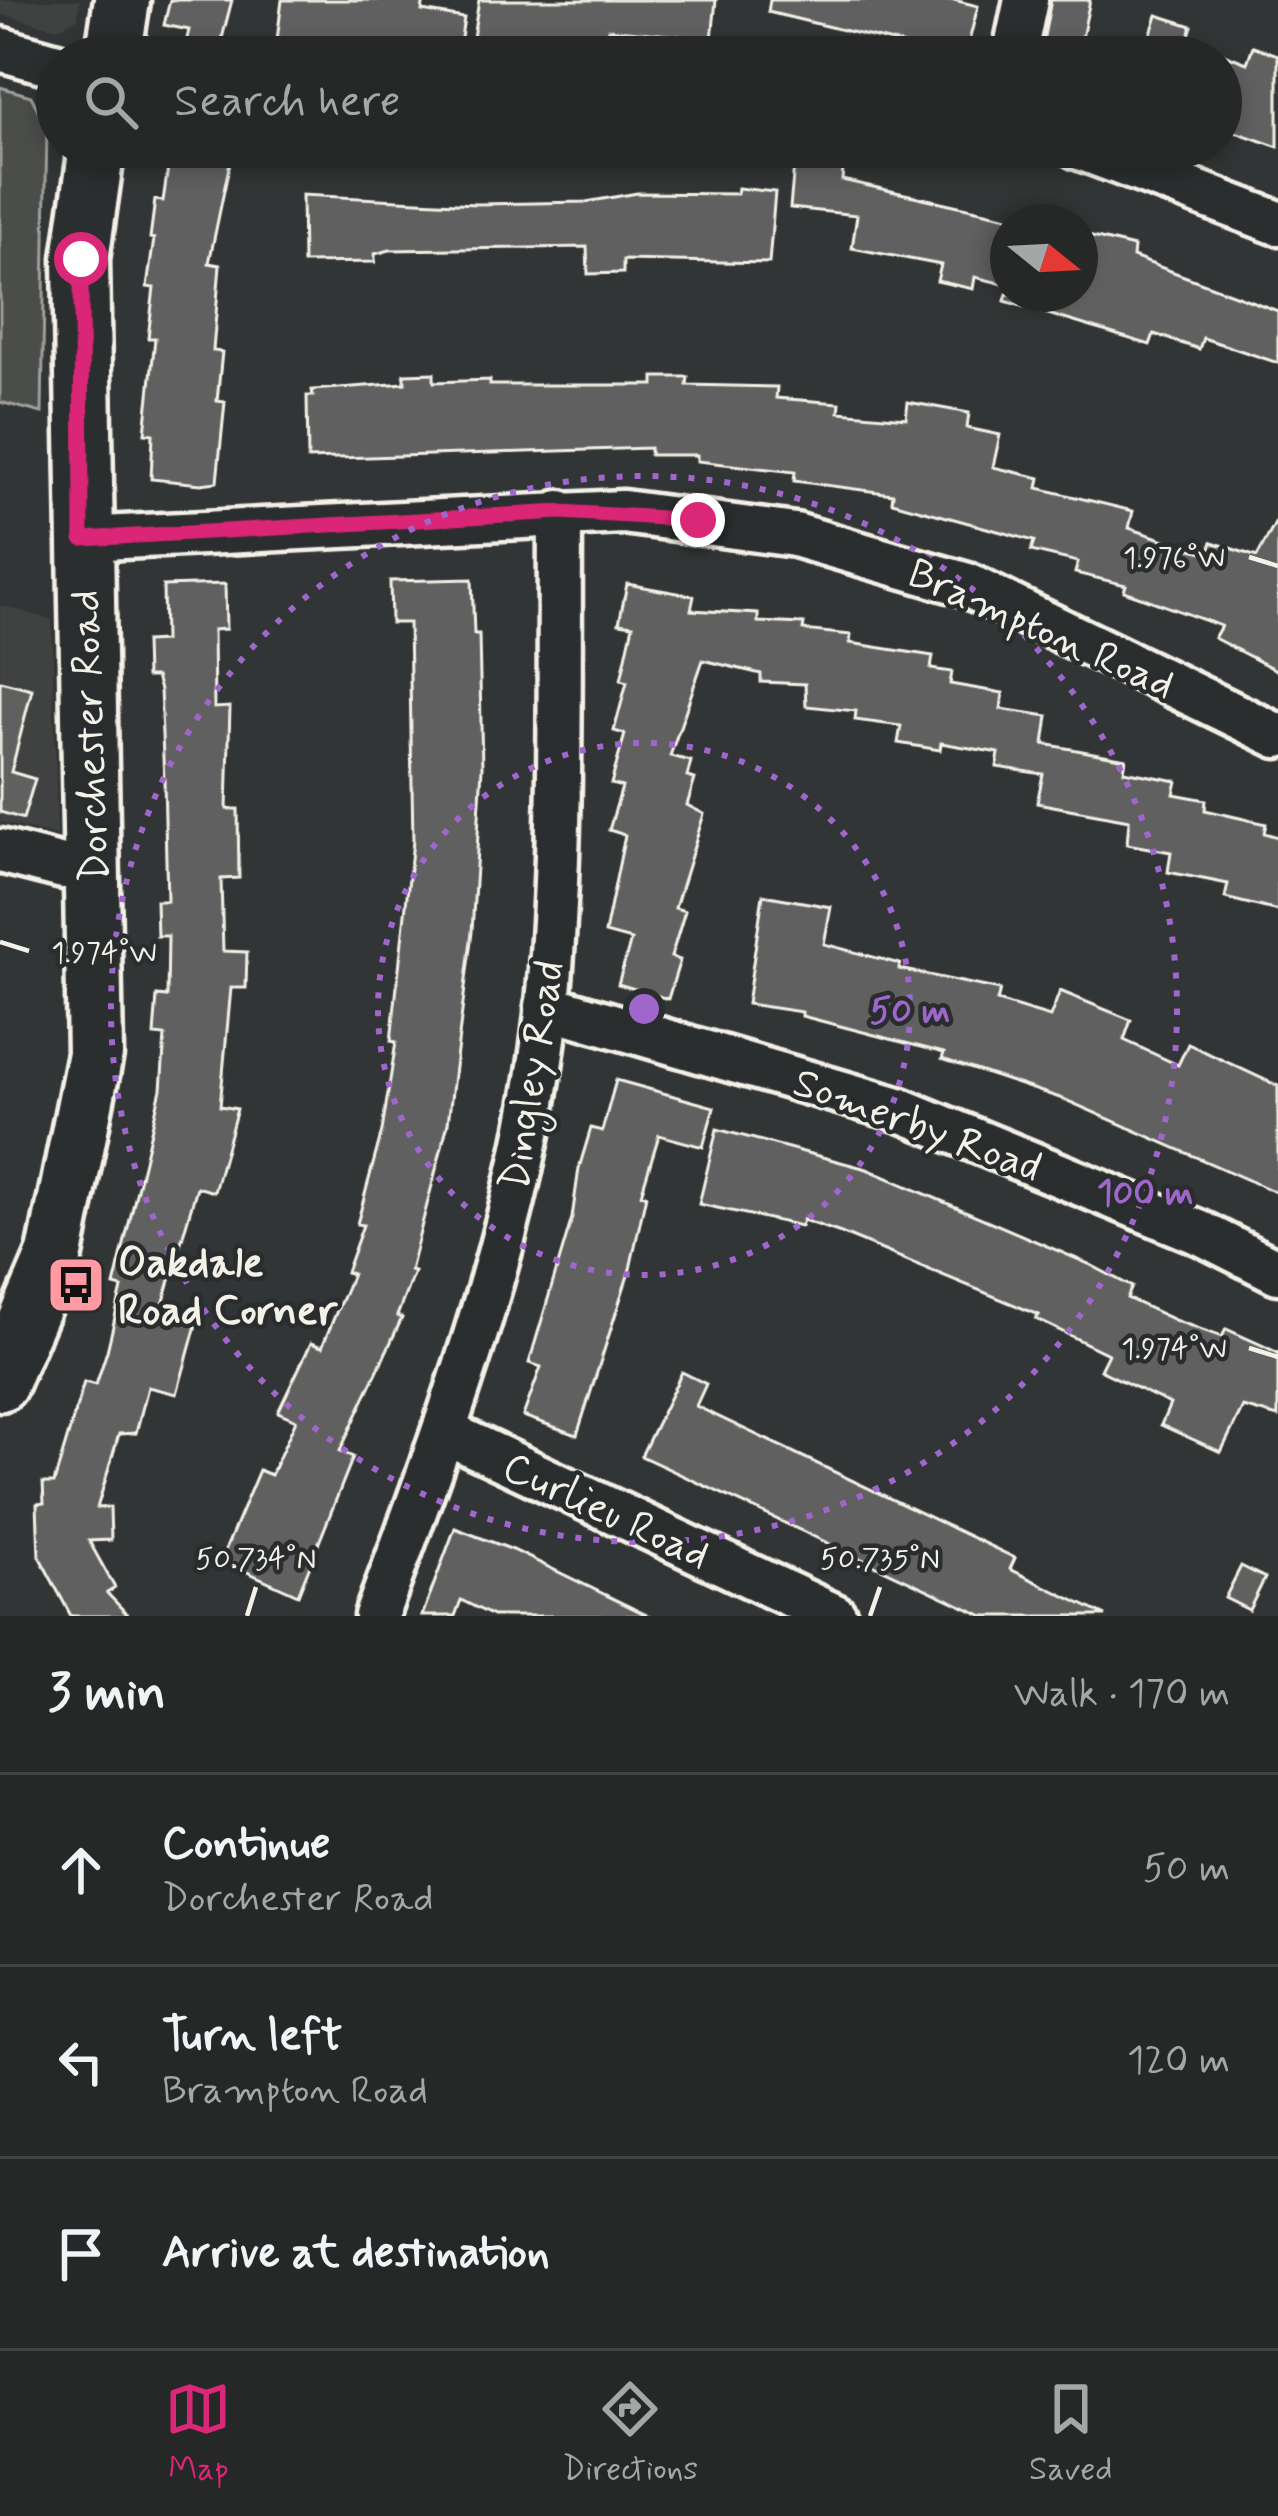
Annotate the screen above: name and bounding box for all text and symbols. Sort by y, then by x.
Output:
search box [36,36,1242,168]
icon: search [78,69,144,135]
text: Search here [174,73,401,132]
north arrow [990,204,1098,312]
route start [54,232,108,286]
route end [671,493,725,547]
text: 1.976°W [1123,539,1225,578]
street label: Brampton Road [899,547,1183,714]
street label: Dorchester Road [59,589,124,883]
text: 1.974°W [51,934,157,973]
street label: Dingley Road [488,957,582,1195]
centre of rings [623,988,665,1030]
text: 50 m [870,989,950,1036]
street label: Somerby Road [785,1056,1048,1197]
text: 100 m [1097,1171,1193,1218]
place label: Oakdale Road Corner [118,1237,339,1340]
bus stop icon: Oakdale Road Corner [45,1254,107,1316]
text: 1.974°W [1121,1330,1227,1369]
street label: Curlieu Road [493,1440,718,1584]
text: 50.734°N [196,1540,316,1579]
text: 50.735°N [820,1540,940,1579]
text: 3 min [48,1661,166,1727]
text: Walk · 170 m [1014,1669,1230,1720]
text: Continue [162,1815,330,1874]
icon: ahead [48,1837,114,1903]
text: 50 m [1143,1844,1230,1895]
text: Dorchester Road [162,1874,434,1925]
text: Turn left [162,2007,342,2066]
icon: left [48,2029,114,2095]
text: 120 m [1127,2036,1230,2087]
text: Brampton Road [162,2066,428,2117]
icon: arrive [48,2221,114,2287]
text: Arrive at destination [162,2224,550,2283]
tab: Map [165,2376,231,2492]
tab: Directions [562,2376,698,2492]
tab: Saved [1029,2376,1113,2492]

